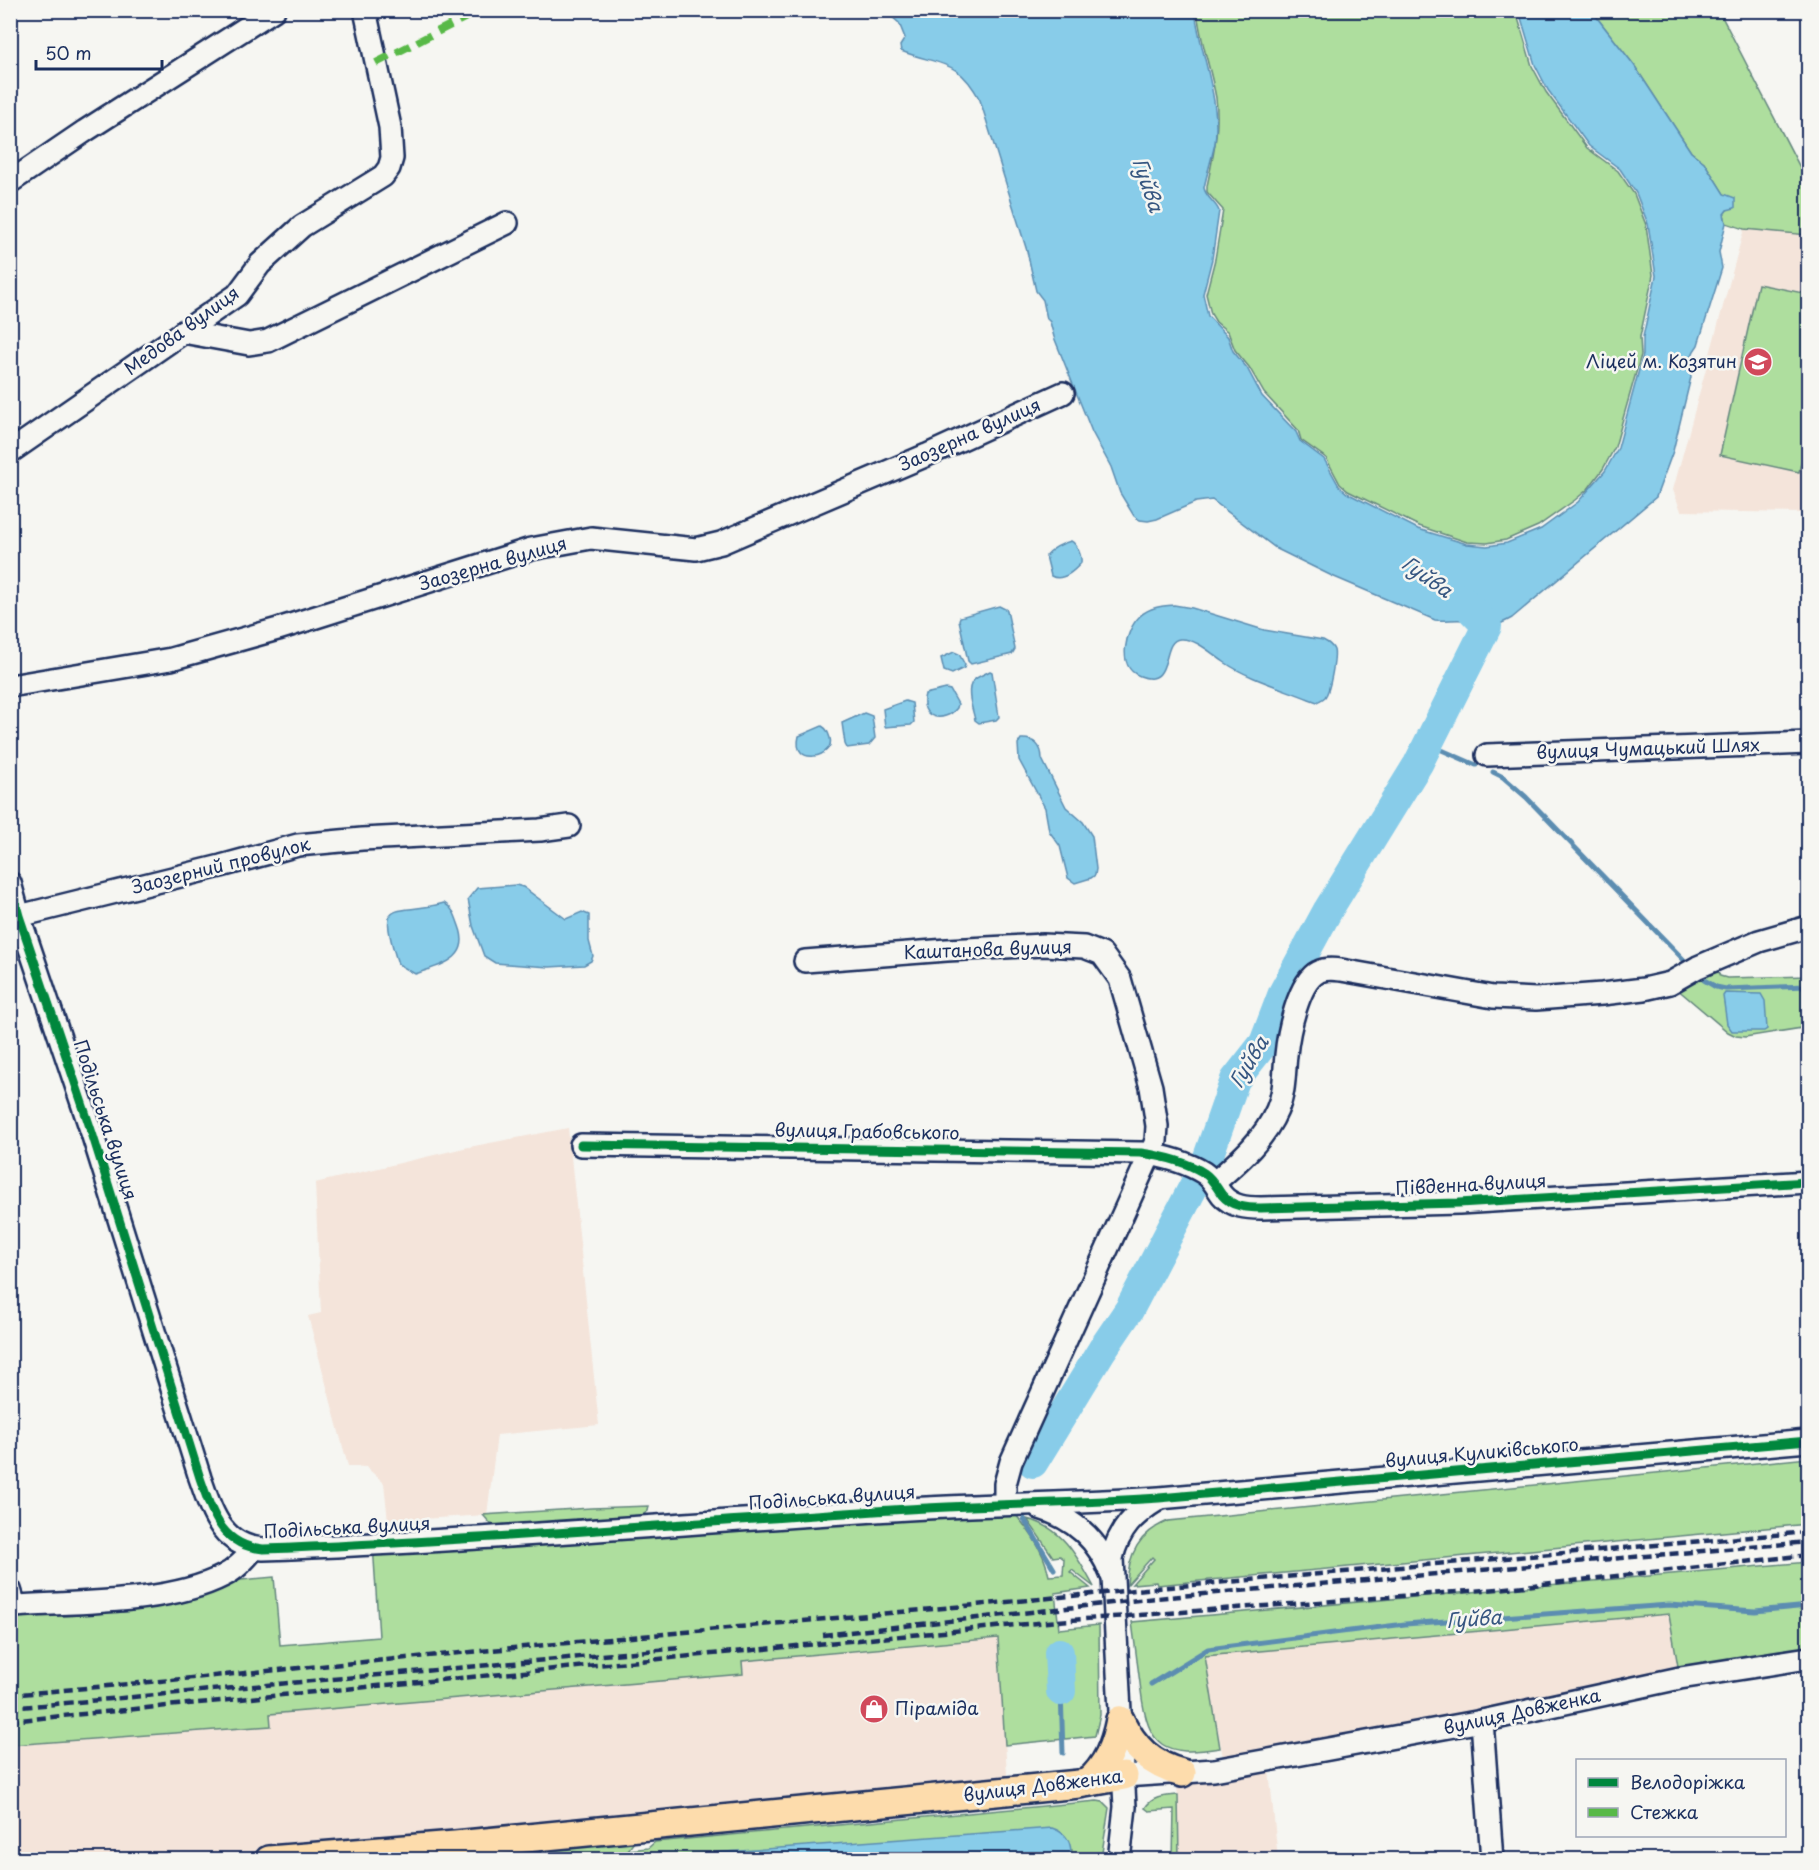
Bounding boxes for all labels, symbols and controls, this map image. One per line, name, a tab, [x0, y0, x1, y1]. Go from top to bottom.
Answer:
scale bar	[36, 33, 162, 71]
text: 50 m	[45, 39, 92, 66]
water label: Гуйва	[1126, 154, 1172, 216]
street label: Медова вулиця	[118, 279, 244, 381]
school or university icon: Ліцей м. Козятин	[1742, 346, 1774, 378]
place label: Ліцей м. Козятин	[1586, 347, 1737, 374]
street label: Заозерна вулиця	[894, 390, 1045, 477]
street label: Заозерна вулиця	[415, 529, 570, 597]
water label: Гуйва	[1396, 548, 1459, 605]
street label: вулиця Чумацький Шлях	[1536, 730, 1760, 765]
street label: Заозерний провулок	[129, 829, 313, 900]
street label: Каштанова вулиця	[903, 932, 1073, 965]
water label: Гуйва	[1221, 1030, 1276, 1093]
street label: Подільська вулиця	[68, 1036, 145, 1203]
street label: вулиця Грабовського	[774, 1115, 960, 1146]
street label: Південна вулиця	[1395, 1166, 1547, 1201]
street label: вулиця Куликівського	[1384, 1430, 1580, 1473]
street label: Подільська вулиця	[748, 1477, 916, 1516]
street label: Подільська вулиця	[263, 1509, 431, 1544]
water label: Гуйва	[1445, 1601, 1503, 1635]
street label: вулиця Довженка	[1441, 1681, 1604, 1740]
shop icon: Піраміда	[858, 1693, 890, 1725]
place label: Піраміда	[895, 1694, 979, 1721]
legend	[1576, 1759, 1786, 1837]
street label: вулиця Довженка	[962, 1761, 1125, 1808]
text: Велодоріжка	[1630, 1768, 1746, 1795]
text: Стежка	[1630, 1798, 1699, 1825]

